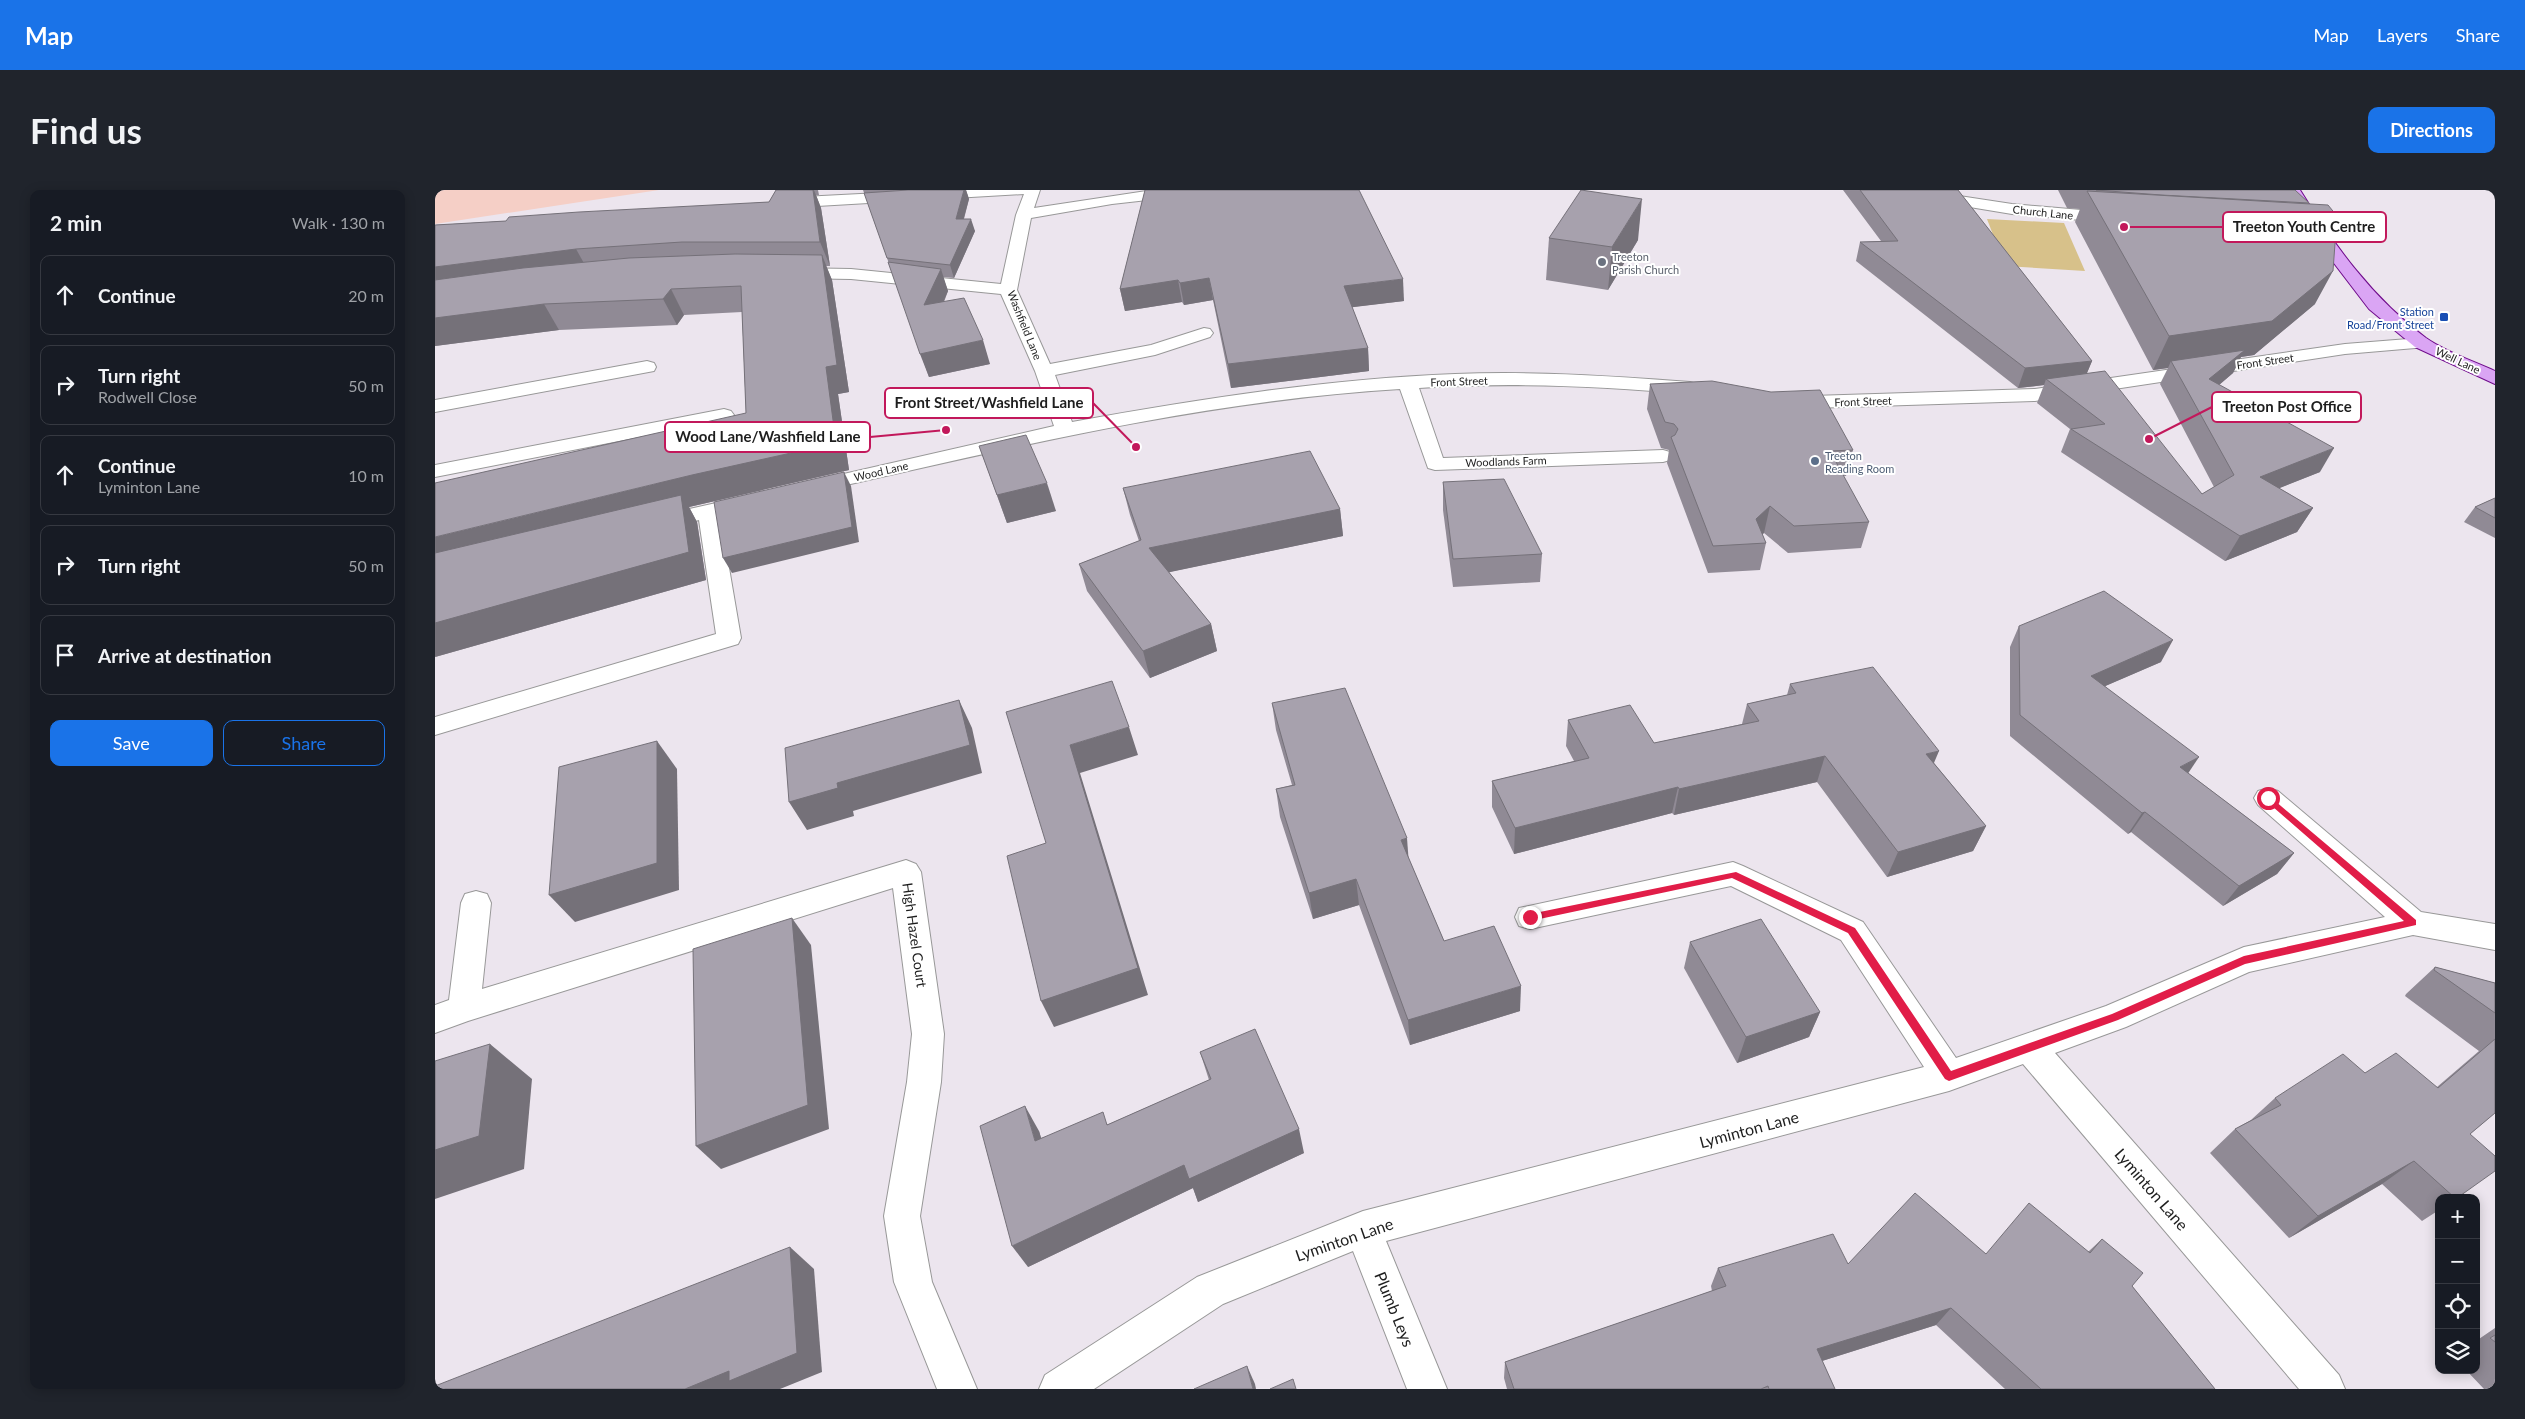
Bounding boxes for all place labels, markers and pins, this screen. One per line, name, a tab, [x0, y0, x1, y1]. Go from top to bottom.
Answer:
callout: Treeton Youth Centre	[2223, 212, 2386, 242]
place label: Treeton Parish Church	[1612, 250, 1679, 276]
marker: Treeton Parish Church	[1596, 256, 1608, 268]
place label: Station Road/Front Street	[2347, 305, 2434, 331]
marker: Station Road/Front Street	[2438, 311, 2450, 323]
callout: Front Street/Washfield Lane	[885, 388, 1093, 418]
callout: Treeton Post Office	[2212, 392, 2361, 422]
callout: Wood Lane/Washfield Lane	[665, 422, 870, 452]
place label: Treeton Reading Room	[1825, 449, 1894, 475]
marker: Treeton Reading Room	[1809, 455, 1821, 467]

